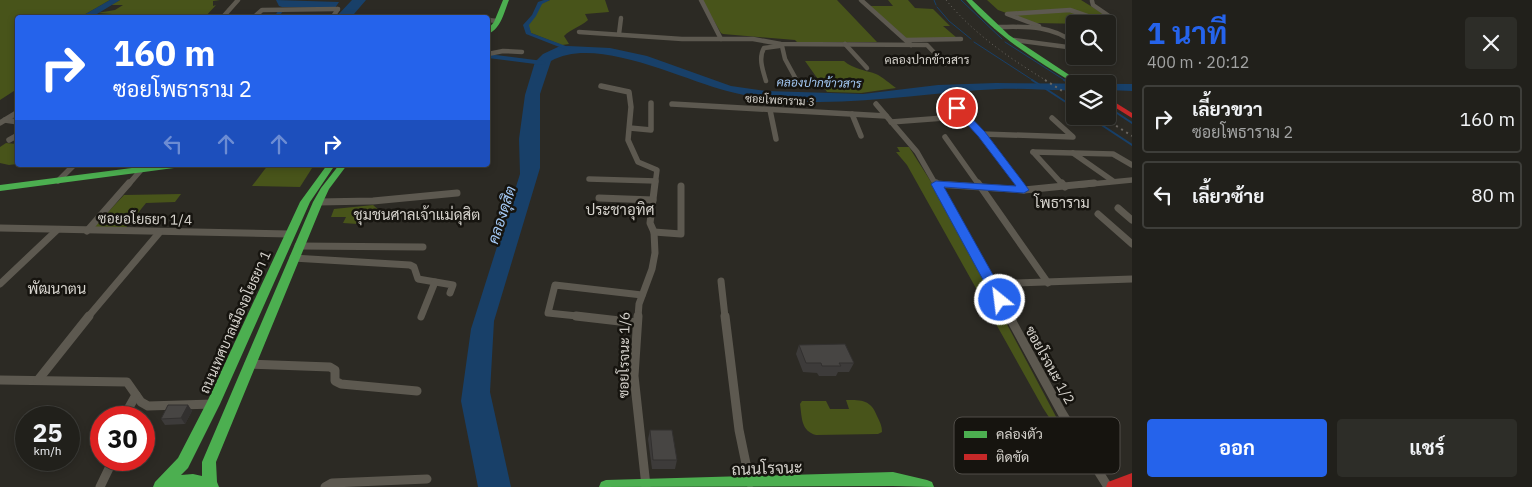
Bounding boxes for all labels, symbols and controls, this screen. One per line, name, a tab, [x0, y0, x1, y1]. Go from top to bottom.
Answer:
text: 1 นาที	[1147, 13, 1227, 52]
map controls	[1066, 15, 1116, 125]
button: search	[1066, 15, 1116, 65]
button: close	[1465, 17, 1517, 69]
text: 160 m	[113, 30, 216, 76]
icon: right	[30, 35, 95, 100]
district label: คลองปากข้าวสาร	[885, 52, 970, 67]
text: 400 m · 20:12	[1147, 52, 1249, 72]
text: ซอยโพธาราม 2	[113, 74, 252, 103]
water label: คลองปากข้าวสาร	[776, 74, 863, 91]
button: layers	[1066, 75, 1116, 125]
pin	[936, 87, 978, 129]
street label: ซอยโพธาราม 3	[745, 90, 815, 109]
icon: arrive	[943, 94, 971, 122]
text: เลี้ยวขวา	[1192, 97, 1263, 121]
icon: right	[1149, 105, 1177, 133]
text: 160 m	[1460, 107, 1515, 131]
text: ซอยโพธาราม 2	[1192, 122, 1293, 142]
icon: left	[159, 130, 187, 158]
icon: ahead	[212, 130, 240, 158]
icon: ahead	[265, 130, 293, 158]
icon: right	[318, 130, 346, 158]
icon: left	[1149, 181, 1177, 209]
water label: คลองดุสิต	[483, 183, 522, 247]
text: 80 m	[1471, 183, 1515, 207]
text: เลี้ยวซ้าย	[1192, 184, 1264, 208]
district label: โพธาราม	[1033, 193, 1090, 212]
district label: ประชาอุทิศ	[585, 200, 655, 221]
district label: ชุมชนศาลเจ้าแม่ดุสิต	[354, 205, 480, 226]
street label: ซอยอโยธยา 1/4	[98, 209, 192, 229]
street label: ถนนเทศบาลเมืองอโยธยา 1	[195, 248, 275, 396]
position arrow	[973, 273, 1025, 325]
district label: พัฒนาตน	[28, 279, 86, 298]
street label: ซอยโรจนะ 1/6	[614, 312, 634, 398]
street label: ซอยโรจนะ 1/2	[1021, 323, 1079, 407]
speed limit sign: 30	[90, 406, 155, 471]
text: 25	[32, 416, 63, 449]
legend	[954, 417, 1120, 474]
button: ออก	[1147, 419, 1327, 477]
button: แชร์	[1337, 419, 1517, 477]
text: คล่องตัว	[996, 425, 1043, 443]
text: km/h	[33, 443, 62, 458]
text: ติดขัด	[996, 448, 1029, 466]
street label: ถนนโรจนะ	[731, 456, 803, 479]

